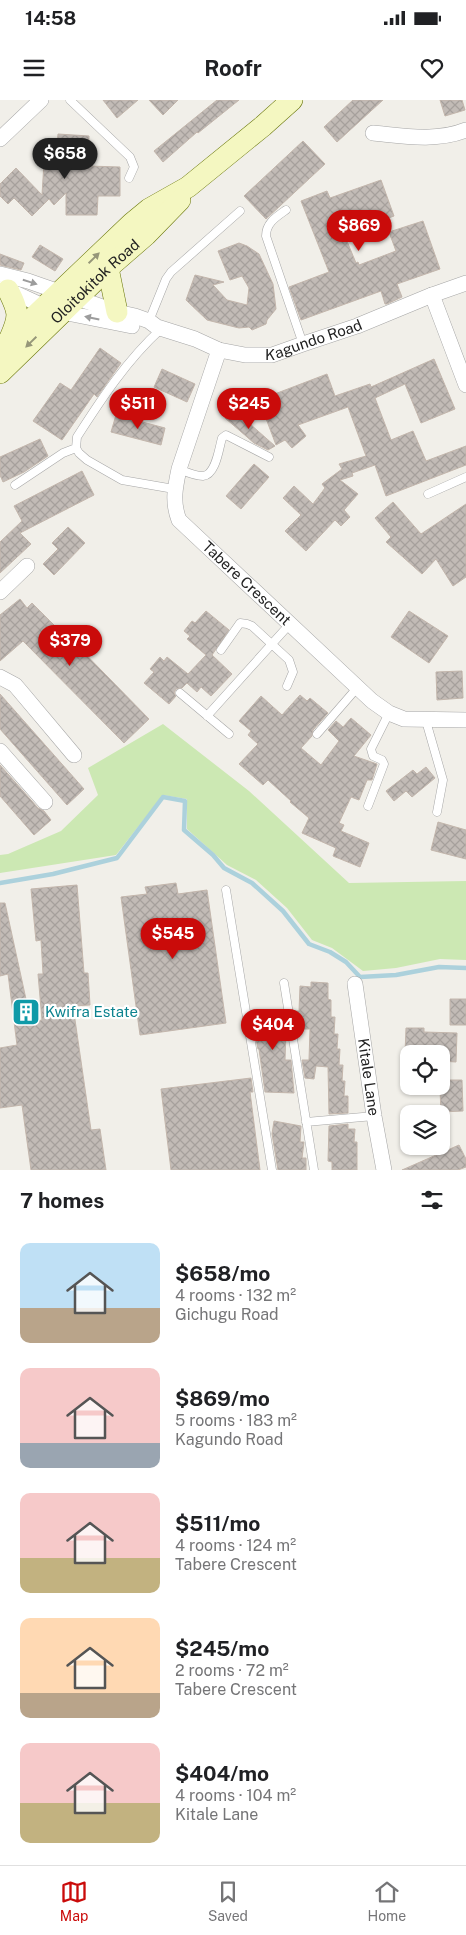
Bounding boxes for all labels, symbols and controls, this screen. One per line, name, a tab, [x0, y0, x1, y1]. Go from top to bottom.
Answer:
text: 14:58	[25, 7, 76, 29]
icon: menu	[20, 54, 48, 82]
icon: heart	[418, 54, 446, 82]
text: Roofr	[204, 55, 262, 81]
pin: $658	[35, 138, 95, 180]
text: $658	[44, 144, 87, 163]
pin: $869	[329, 210, 389, 252]
text: $869	[338, 216, 380, 235]
street label: Oloitokitok Road	[47, 236, 143, 327]
one-way arrow	[88, 252, 100, 264]
one-way arrow	[23, 279, 38, 287]
one-way arrow	[85, 314, 100, 322]
street label: Kagundo Road	[265, 316, 365, 363]
one-way arrow	[25, 336, 37, 348]
pin: $511	[108, 388, 168, 430]
pin: $245	[219, 388, 279, 430]
text: $511	[120, 394, 156, 413]
text: $245	[228, 394, 270, 413]
street label: Tabere Crescent	[199, 538, 295, 628]
pin: $379	[40, 624, 100, 667]
text: $379	[49, 631, 91, 650]
pin: $545	[143, 918, 203, 960]
text: $545	[152, 924, 194, 943]
building icon: Kwifra Estate	[11, 997, 41, 1027]
place label: Kwifra Estate	[45, 1003, 138, 1020]
pin: $404	[243, 1008, 303, 1051]
text: $404	[252, 1015, 294, 1034]
street label: Kitale Lane	[355, 1037, 383, 1117]
map controls	[400, 1045, 450, 1155]
button: locate	[400, 1045, 450, 1095]
button: layers	[400, 1105, 450, 1155]
icon: filters	[418, 1186, 446, 1214]
text: 7 homes	[20, 1188, 104, 1213]
text: $658/mo	[175, 1261, 270, 1286]
icon: home	[60, 1263, 120, 1323]
text: 4 rooms · 132 m²	[175, 1286, 296, 1305]
text: Gichugu Road	[175, 1305, 279, 1324]
text: $869/mo	[175, 1386, 270, 1411]
icon: home	[60, 1388, 120, 1448]
text: 5 rooms · 183 m²	[175, 1411, 297, 1430]
text: Kagundo Road	[175, 1430, 283, 1449]
text: $511/mo	[175, 1511, 260, 1536]
icon: home	[60, 1513, 120, 1573]
text: 4 rooms · 124 m²	[175, 1536, 296, 1555]
text: Tabere Crescent	[175, 1555, 297, 1574]
text: $245/mo	[175, 1636, 269, 1661]
icon: home	[60, 1638, 120, 1698]
text: 2 rooms · 72 m²	[175, 1661, 289, 1680]
text: Tabere Crescent	[175, 1680, 297, 1699]
text: $404/mo	[175, 1761, 269, 1786]
icon: home	[60, 1763, 120, 1823]
text: 4 rooms · 104 m²	[175, 1786, 296, 1805]
text: Kitale Lane	[175, 1805, 258, 1824]
tab: Map	[60, 1878, 88, 1924]
tab: Saved	[208, 1878, 248, 1924]
tab: Home	[368, 1878, 406, 1924]

